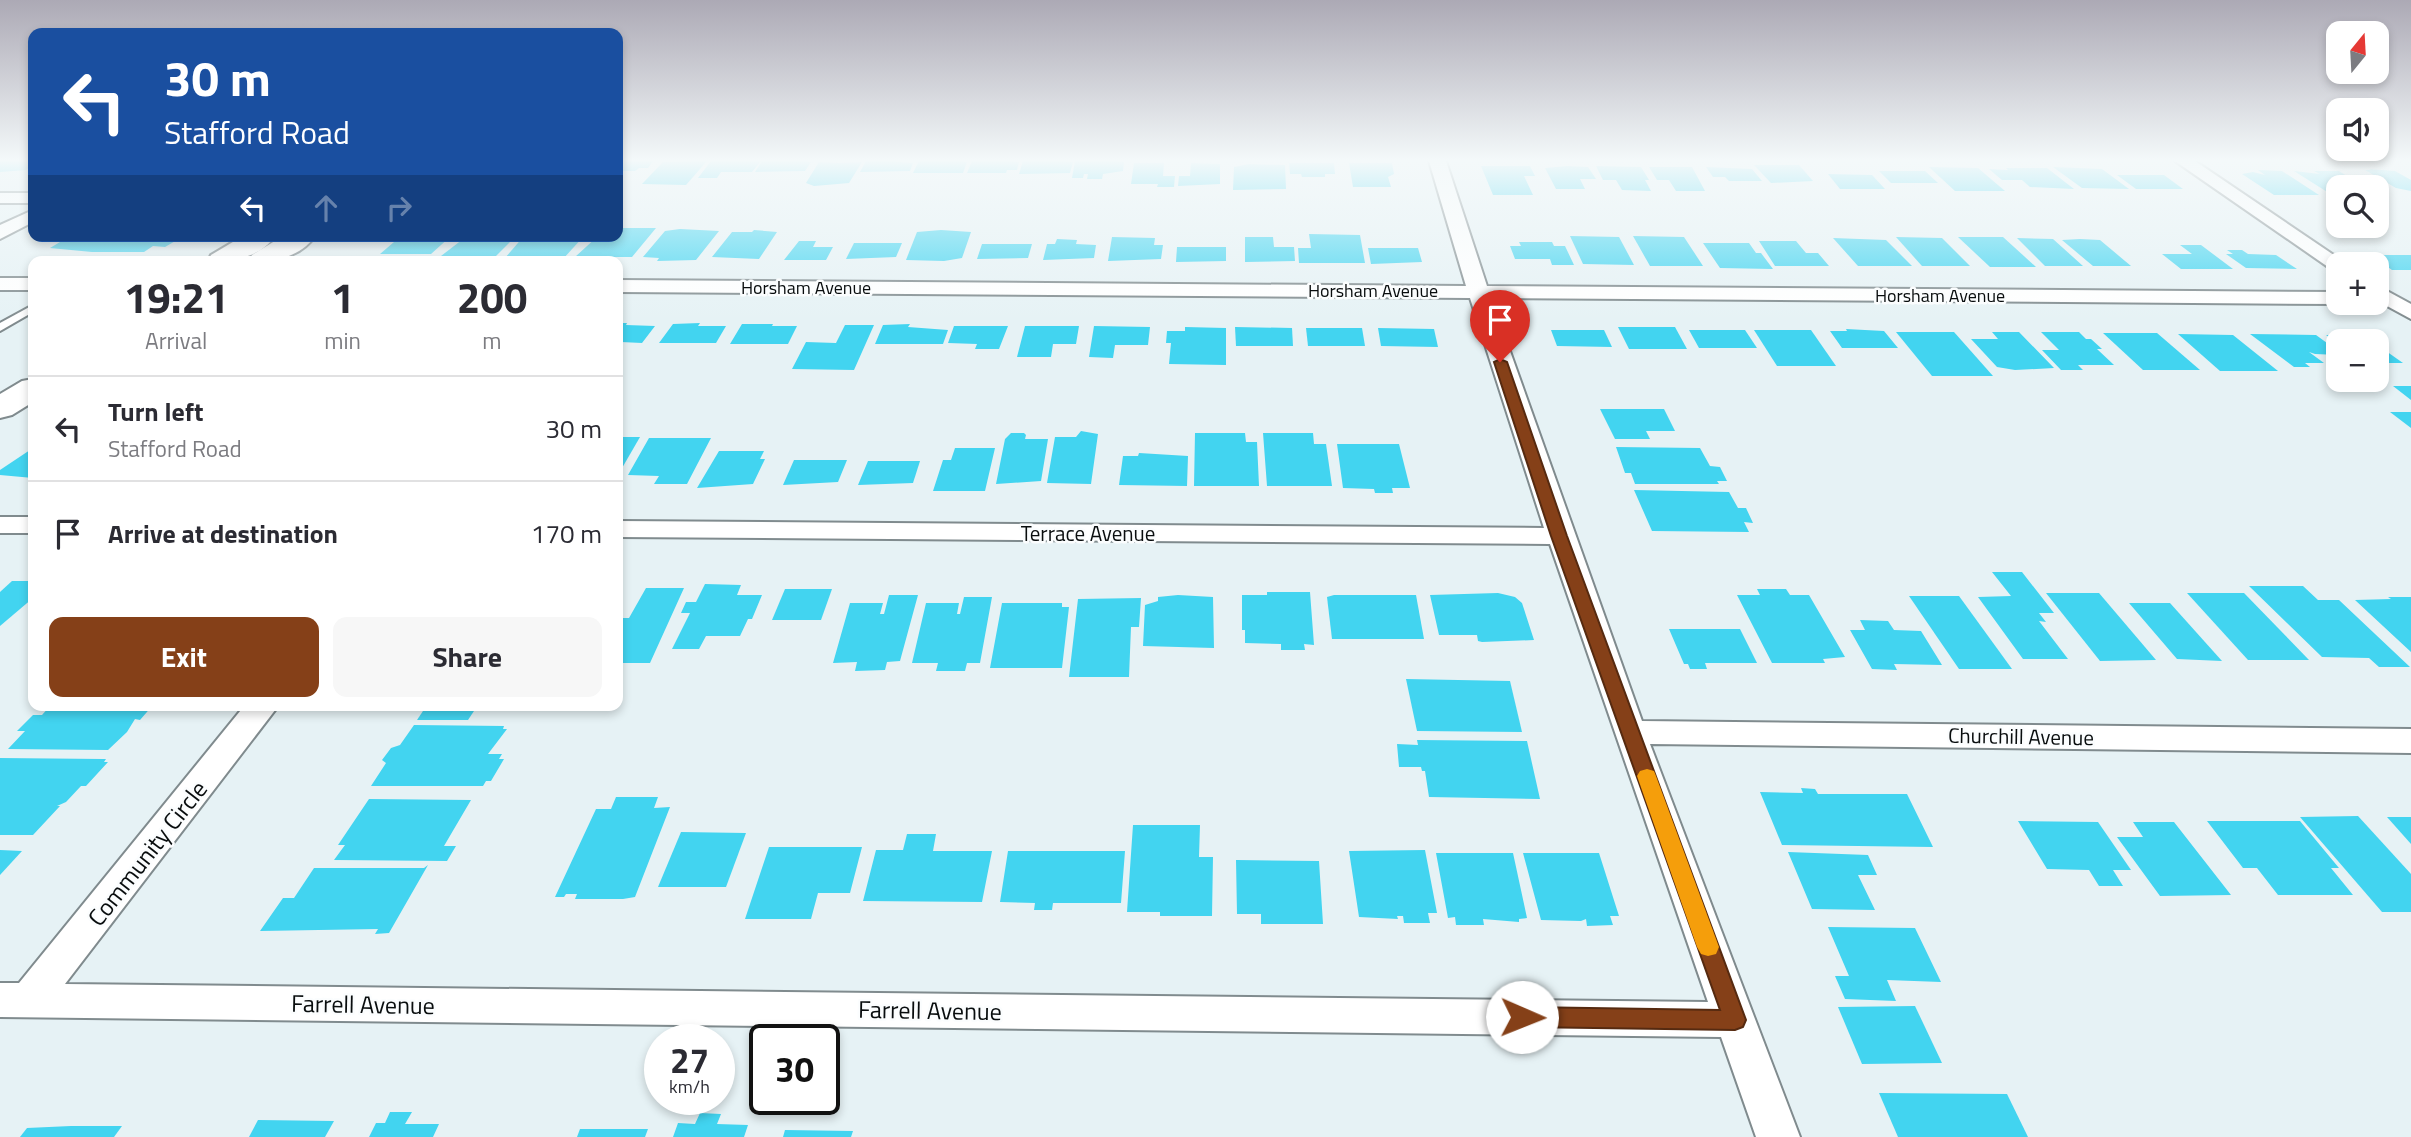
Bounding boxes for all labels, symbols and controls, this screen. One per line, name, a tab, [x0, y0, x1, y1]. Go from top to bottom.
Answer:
north arrow	[2326, 21, 2389, 84]
map controls	[2326, 21, 2389, 392]
text: 30 m	[164, 40, 271, 115]
icon: left	[49, 56, 140, 147]
button: sound	[2326, 98, 2389, 161]
text: Stafford Road	[164, 108, 350, 156]
button: search	[2326, 175, 2389, 238]
icon: left	[234, 189, 272, 227]
icon: ahead	[307, 189, 345, 227]
icon: right	[380, 189, 418, 227]
button: +	[2326, 252, 2389, 315]
text: 19:21	[124, 265, 229, 329]
text: 1	[331, 265, 354, 329]
text: 200	[457, 265, 527, 329]
street label: Horsham Avenue	[741, 274, 871, 301]
street label: Horsham Avenue	[1308, 277, 1438, 304]
street label: Horsham Avenue	[1875, 282, 2005, 309]
pin	[1470, 290, 1530, 362]
icon: arrive	[1481, 301, 1519, 339]
text: Arrival	[145, 323, 207, 358]
text: min	[324, 323, 361, 358]
text: m	[482, 323, 502, 358]
button: −	[2326, 329, 2389, 392]
text: Turn left	[108, 392, 203, 431]
text: 30 m	[545, 409, 602, 448]
icon: left	[49, 410, 87, 448]
text: Stafford Road	[108, 431, 242, 466]
text: Arrive at destination	[108, 514, 338, 553]
text: 170 m	[531, 514, 602, 553]
icon: arrive	[49, 515, 87, 553]
street label: Terrace Avenue	[1021, 517, 1155, 549]
button: Exit	[49, 617, 319, 697]
button: Share	[333, 617, 602, 697]
street label: Churchill Avenue	[1948, 719, 2094, 753]
street label: Community Circle	[79, 772, 215, 934]
position arrow	[1485, 980, 1559, 1054]
street label: Farrell Avenue	[291, 985, 435, 1023]
street label: Farrell Avenue	[858, 991, 1002, 1029]
speed limit sign: 30	[749, 1024, 840, 1115]
text: 27	[670, 1033, 709, 1087]
text: km/h	[669, 1073, 710, 1100]

